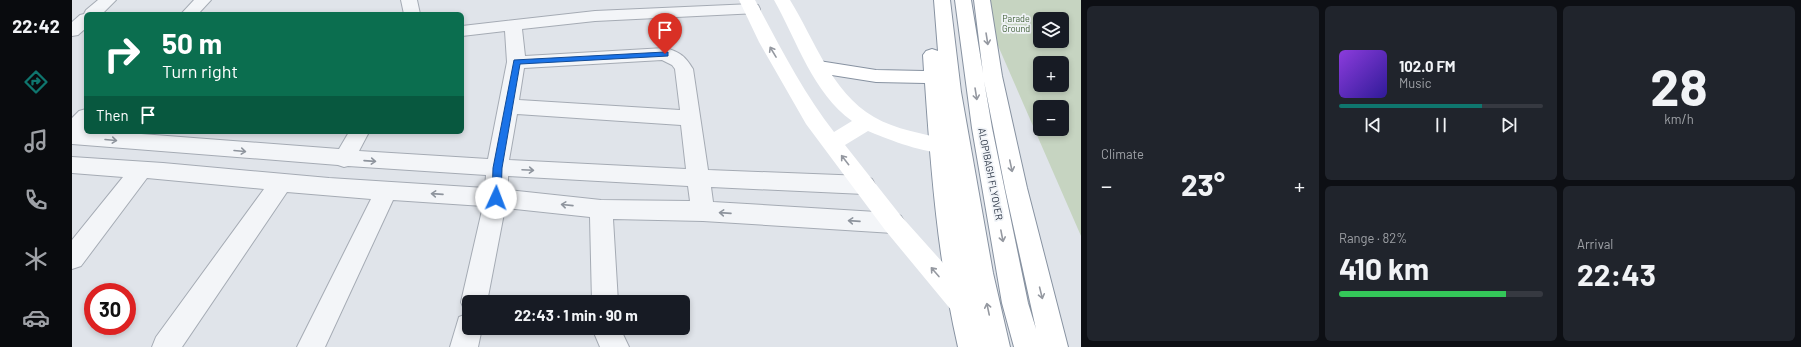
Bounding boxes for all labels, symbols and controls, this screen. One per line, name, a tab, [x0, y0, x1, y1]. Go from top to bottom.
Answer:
map controls	[1033, 12, 1069, 136]
button: layers	[1033, 12, 1069, 48]
pin	[648, 13, 682, 54]
park label: Parade Ground	[1002, 13, 1030, 34]
text: 22:42	[12, 15, 60, 37]
icon: arrive	[654, 19, 676, 41]
text: 50 m	[162, 26, 222, 60]
icon: right	[96, 28, 148, 80]
one-way arrow	[983, 32, 991, 45]
one-way arrow	[769, 46, 777, 58]
text: 28	[1650, 54, 1708, 116]
button: +	[1033, 56, 1069, 92]
text: 102.0 FM	[1399, 57, 1456, 75]
text: Turn right	[162, 60, 238, 82]
icon: directions	[22, 68, 50, 96]
text: Music	[1399, 75, 1432, 91]
one-way arrow	[972, 87, 980, 100]
button: −	[1033, 100, 1069, 136]
icon: arrive	[137, 104, 159, 126]
text: Then	[96, 106, 129, 124]
text: km/h	[1664, 111, 1694, 127]
icon: previous	[1362, 114, 1384, 136]
icon: pause	[1430, 114, 1452, 136]
icon: next	[1498, 114, 1520, 136]
icon: music	[22, 127, 50, 155]
street label: ALOPIBAGH FLYOVER	[976, 127, 1006, 221]
one-way arrow	[104, 136, 117, 143]
text: Climate	[1101, 146, 1144, 162]
one-way arrow	[233, 147, 246, 154]
one-way arrow	[841, 155, 849, 166]
one-way arrow	[363, 157, 376, 164]
one-way arrow	[1008, 159, 1016, 172]
one-way arrow	[521, 166, 534, 174]
text: 23°	[1181, 166, 1225, 202]
text: −	[1101, 172, 1112, 198]
text: +	[1294, 172, 1305, 198]
position arrow	[475, 177, 517, 219]
icon: phone	[22, 186, 50, 214]
one-way arrow	[431, 190, 444, 198]
one-way arrow	[561, 202, 574, 209]
one-way arrow	[719, 209, 732, 216]
one-way arrow	[848, 217, 861, 225]
one-way arrow	[999, 229, 1007, 242]
text: Range · 82%	[1339, 230, 1407, 246]
text: Arrival	[1577, 236, 1613, 252]
icon: climate	[22, 245, 50, 273]
text: 410 km	[1339, 250, 1429, 286]
text: 22:43	[1577, 256, 1656, 292]
one-way arrow	[931, 267, 940, 278]
speed limit sign: 30	[84, 283, 136, 335]
one-way arrow	[1038, 286, 1045, 299]
one-way arrow	[983, 303, 991, 316]
icon: car	[22, 304, 50, 332]
text: 22:43 · 1 min · 90 m	[514, 306, 638, 324]

